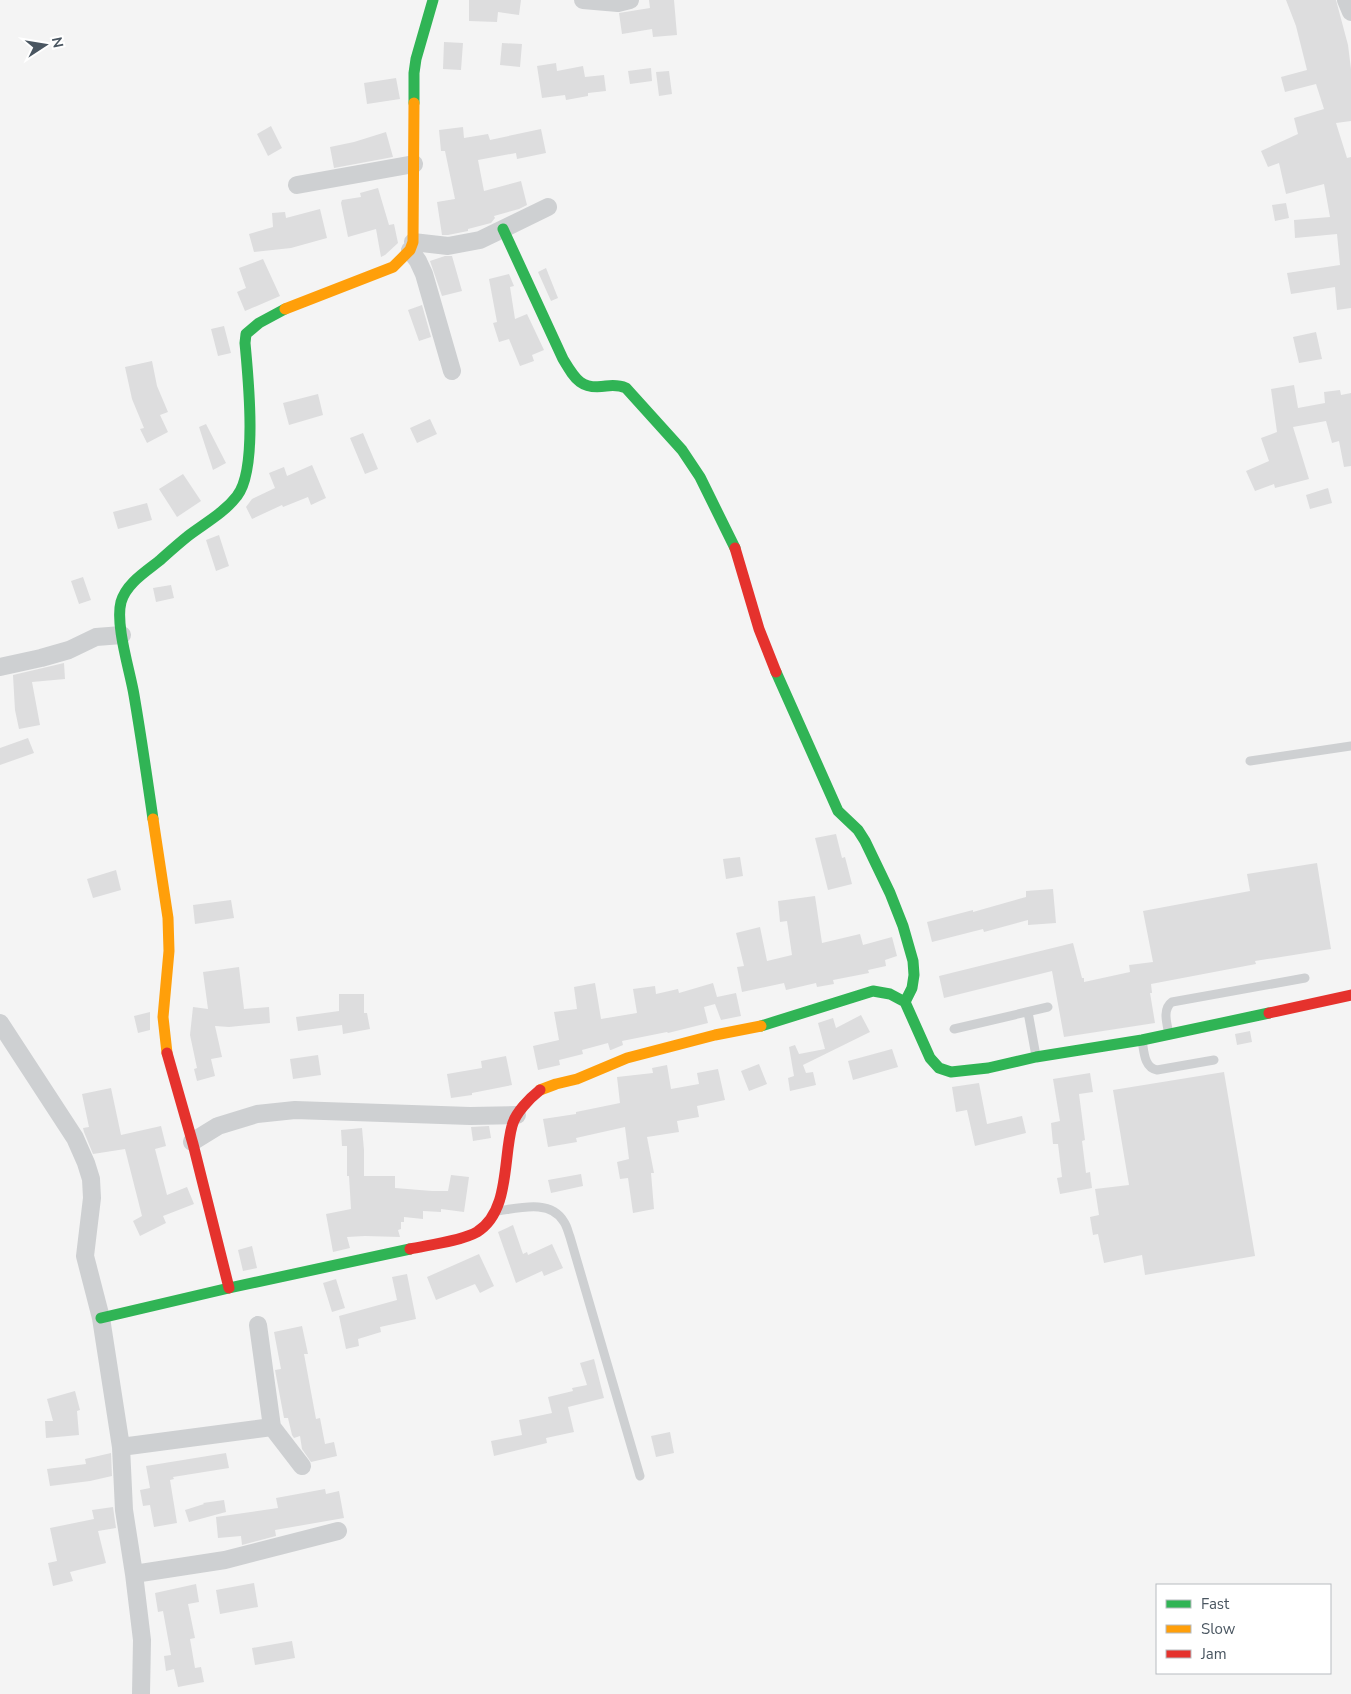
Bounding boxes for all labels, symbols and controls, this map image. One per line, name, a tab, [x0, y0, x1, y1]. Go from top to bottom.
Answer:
north arrow	[20, 20, 70, 70]
text: N	[47, 35, 68, 50]
legend	[1156, 1584, 1331, 1674]
text: Fast	[1201, 1594, 1230, 1614]
text: Slow	[1201, 1619, 1236, 1639]
text: Jam	[1200, 1644, 1227, 1664]

